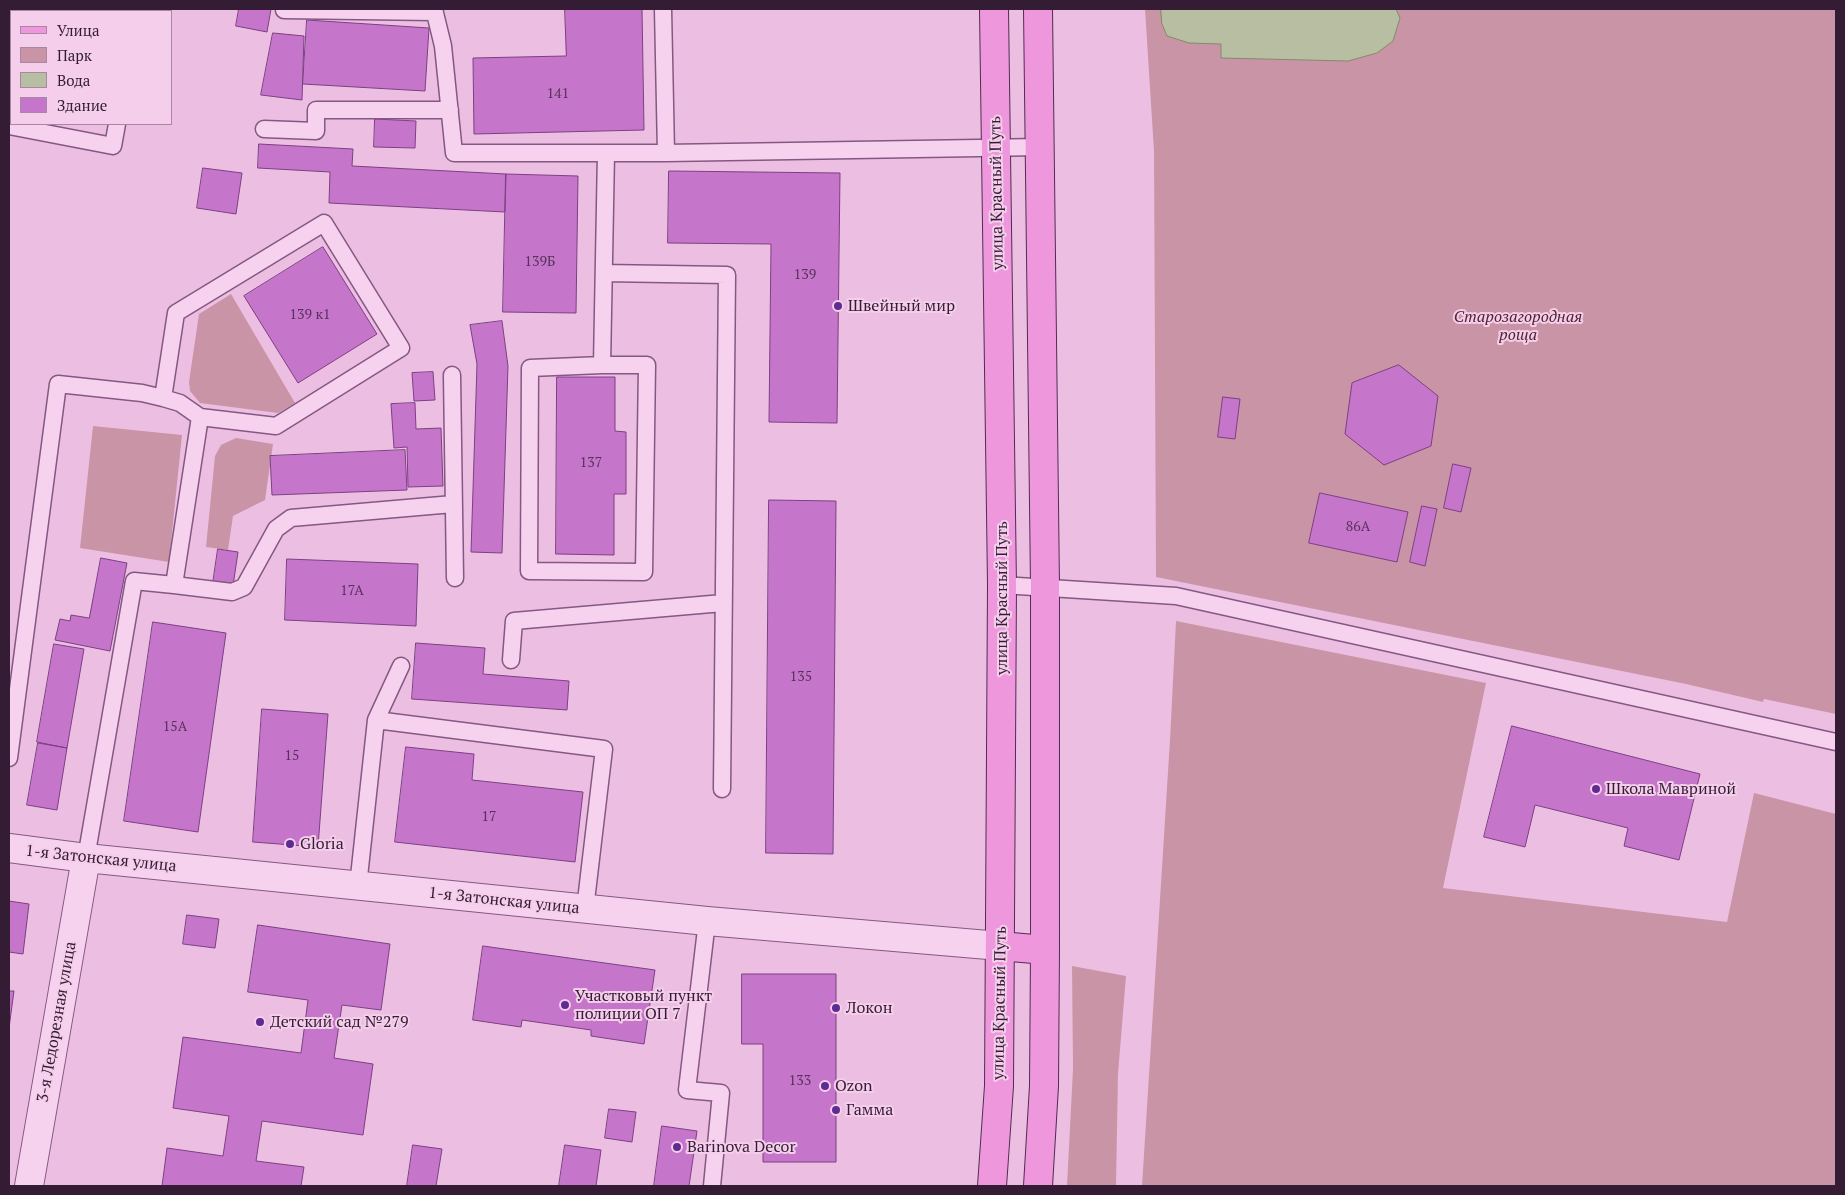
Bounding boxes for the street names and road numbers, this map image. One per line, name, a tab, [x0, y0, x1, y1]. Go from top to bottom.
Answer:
street label: улица Красный Путь	[986, 116, 1008, 270]
street label: улица Красный Путь	[992, 521, 1012, 675]
street label: 1-я Затонская улица	[24, 842, 178, 876]
street label: 1-я Затонская улица	[427, 884, 581, 918]
street label: улица Красный Путь	[989, 926, 1011, 1080]
street label: 3-я Ледорезная улица	[33, 940, 81, 1104]

